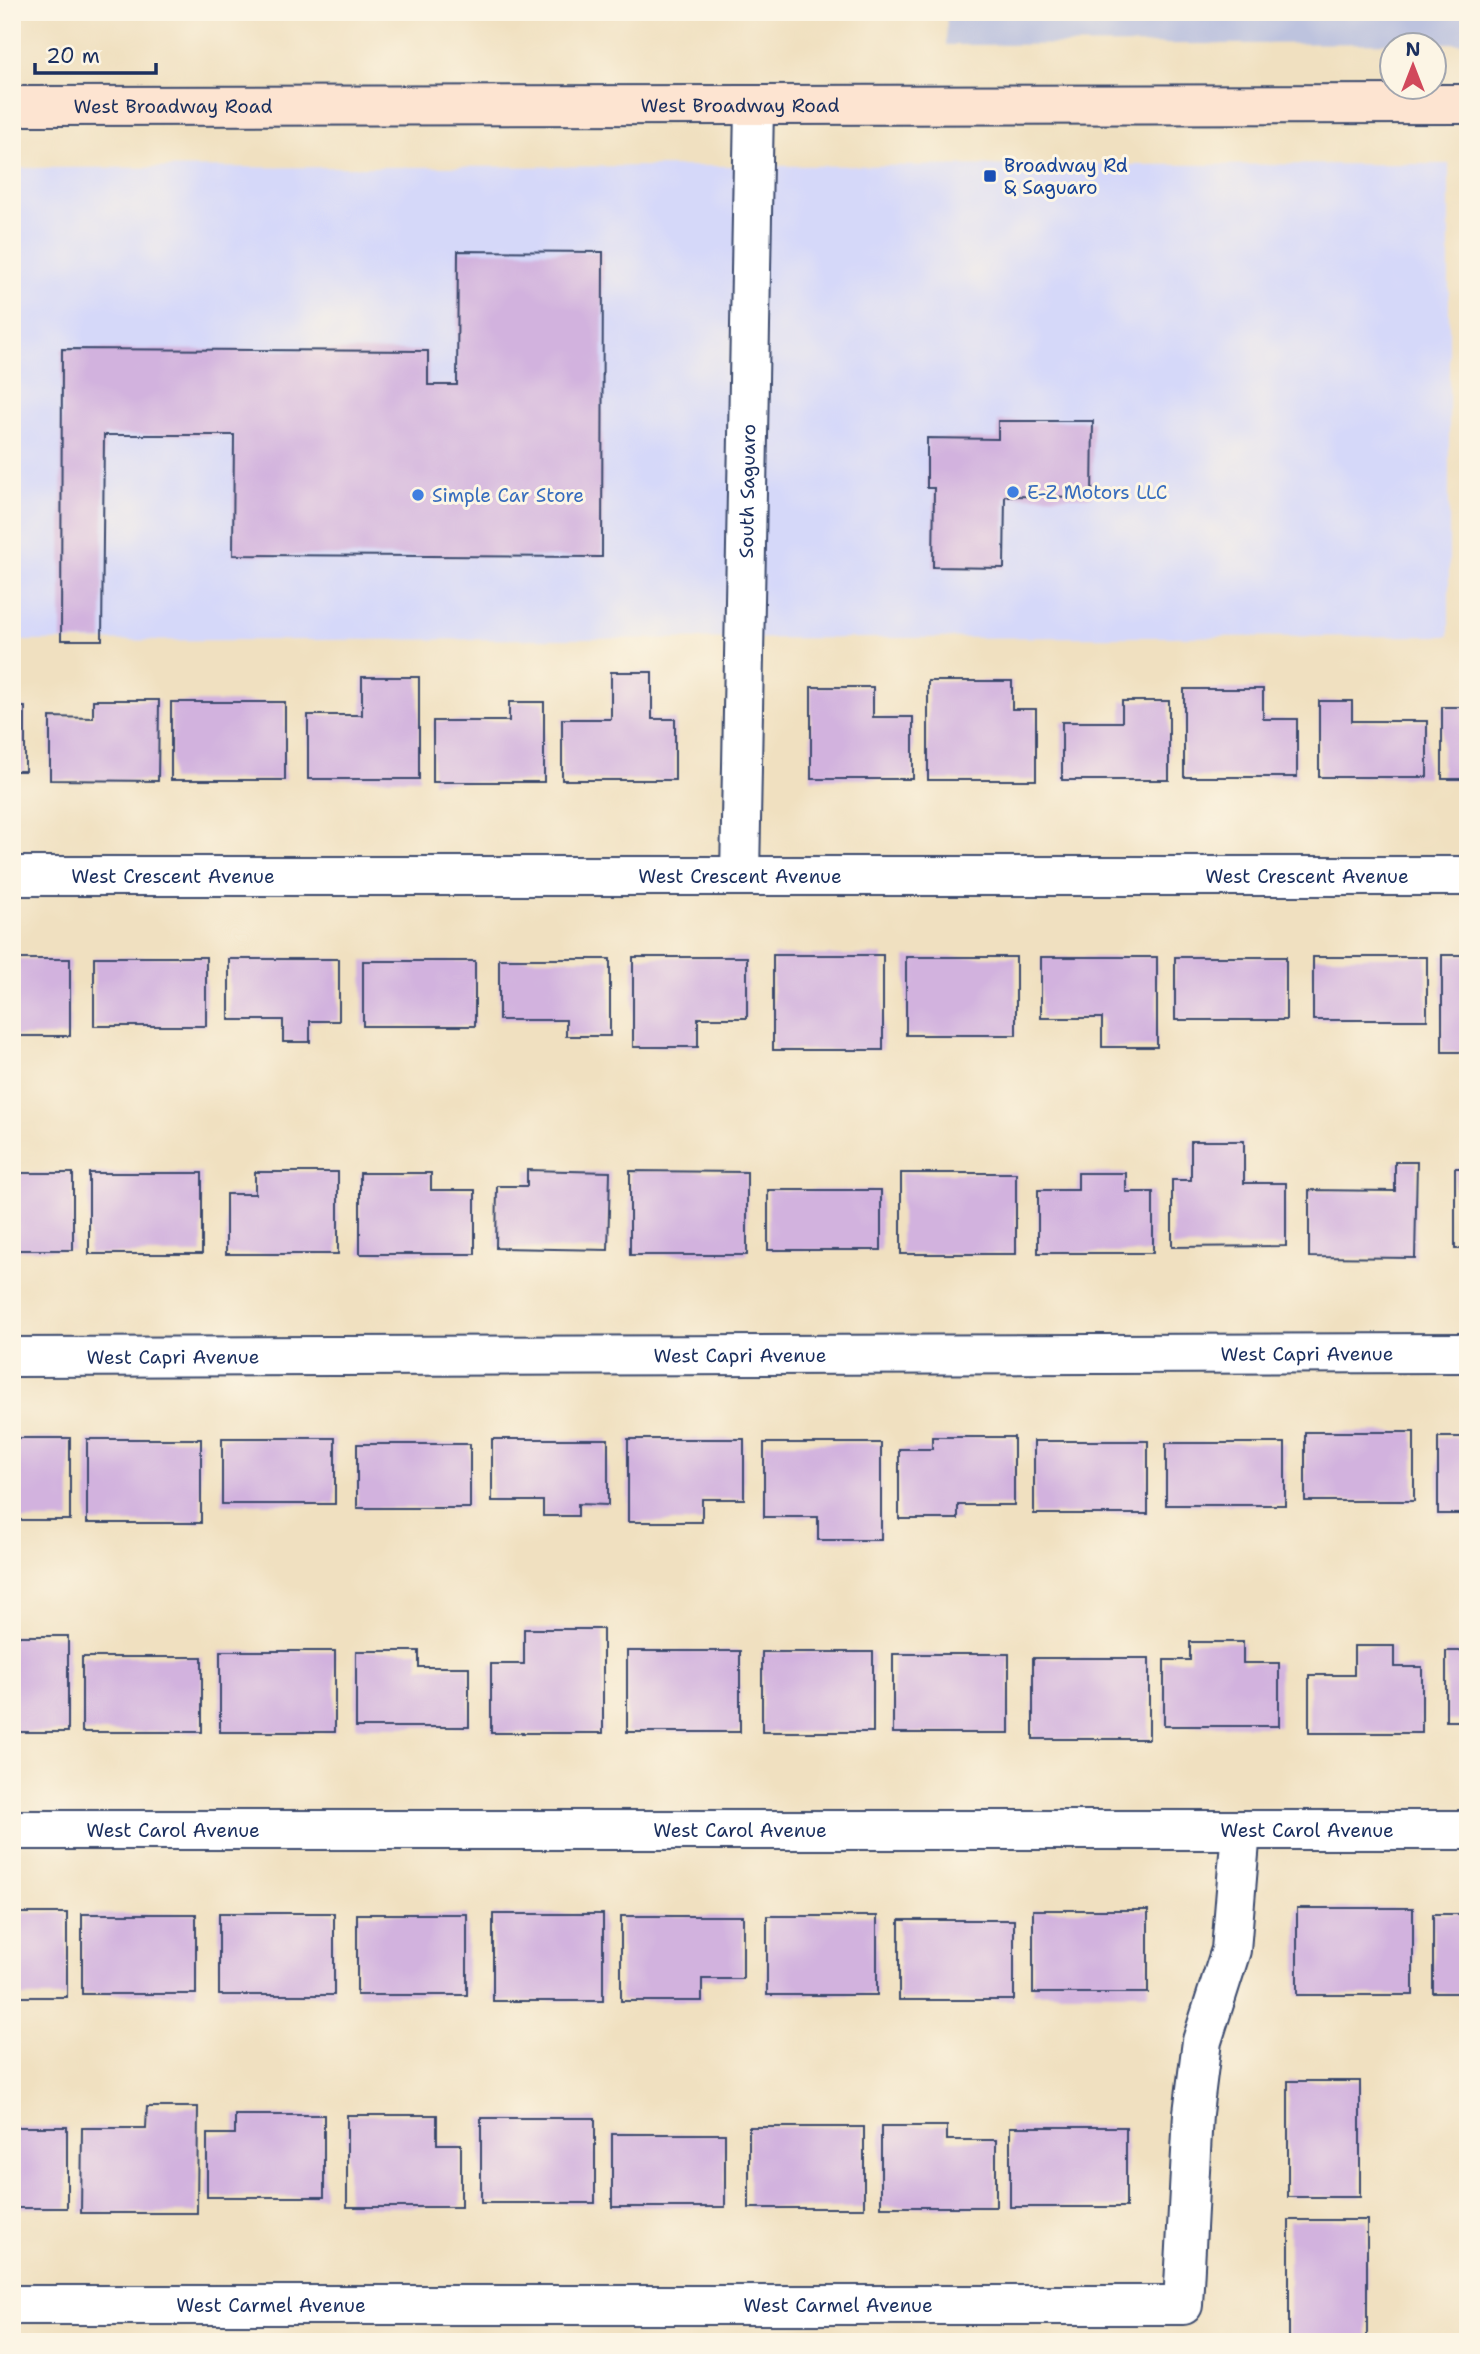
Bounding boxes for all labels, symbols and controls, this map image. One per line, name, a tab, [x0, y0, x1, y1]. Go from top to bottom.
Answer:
scale bar	[35, 32, 156, 76]
north arrow	[1378, 32, 1448, 102]
text: N	[1405, 37, 1421, 62]
text: 20 m	[46, 42, 100, 70]
street label: West Broadway Road	[641, 92, 839, 118]
street label: West Broadway Road	[74, 93, 272, 118]
place label: Broadway Rd & Saguaro	[1004, 153, 1128, 200]
marker: Broadway Rd & Saguaro	[982, 168, 998, 184]
street label: South Saguaro	[733, 424, 761, 558]
place label: E-Z Motors LLC	[1027, 480, 1168, 505]
place label: Simple Car Store	[432, 483, 584, 508]
marker: E-Z Motors LLC	[1005, 484, 1021, 500]
marker: Simple Car Store	[410, 487, 426, 503]
street label: West Crescent Avenue	[71, 864, 275, 889]
street label: West Crescent Avenue	[638, 864, 842, 889]
street label: West Crescent Avenue	[1205, 864, 1409, 889]
street label: West Capri Avenue	[1221, 1341, 1393, 1366]
street label: West Capri Avenue	[654, 1342, 826, 1368]
street label: West Capri Avenue	[87, 1344, 259, 1369]
street label: West Carol Avenue	[86, 1818, 260, 1843]
street label: West Carol Avenue	[653, 1818, 827, 1843]
street label: West Carol Avenue	[1220, 1818, 1394, 1843]
street label: West Carmel Avenue	[176, 2293, 366, 2318]
street label: West Carmel Avenue	[743, 2293, 933, 2318]

